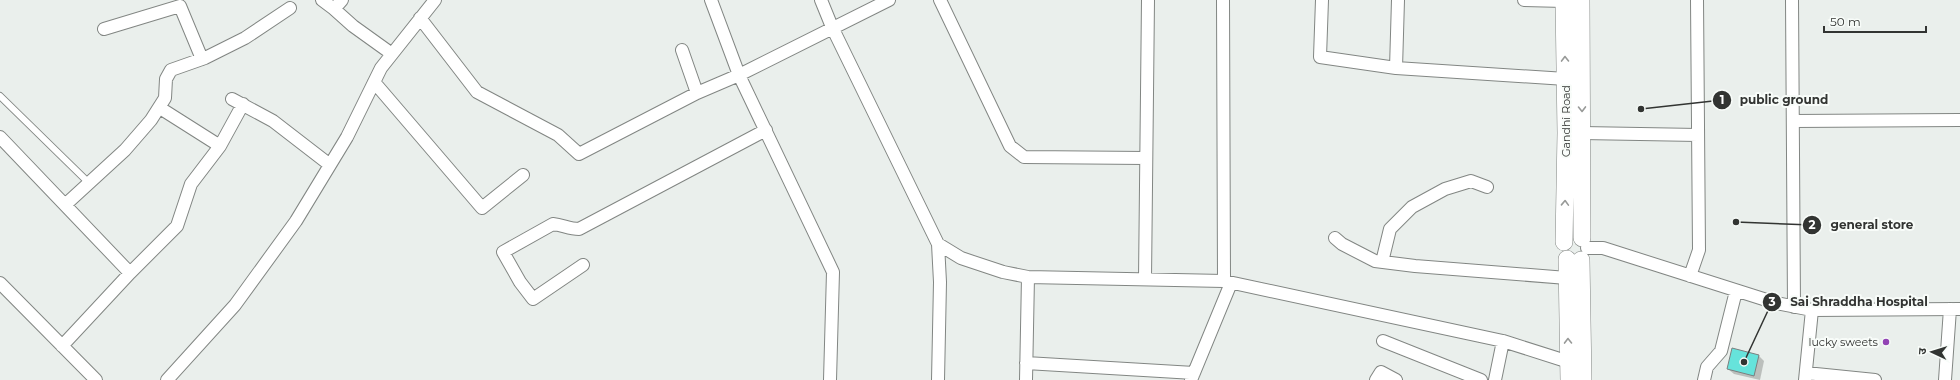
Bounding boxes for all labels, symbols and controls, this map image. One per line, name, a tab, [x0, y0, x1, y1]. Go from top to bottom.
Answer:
scale bar	[1824, 8, 1926, 34]
text: 50 m	[1830, 14, 1861, 29]
one-way arrow	[1561, 56, 1569, 62]
street label: Gandhi Road	[1559, 85, 1573, 157]
callout: public ground	[1712, 88, 1837, 112]
text: 1	[1720, 92, 1724, 107]
text: public ground	[1740, 92, 1828, 107]
one-way arrow	[1578, 106, 1586, 112]
one-way arrow	[1560, 200, 1569, 206]
callout: general store	[1802, 213, 1921, 237]
text: 2	[1808, 217, 1816, 232]
text: general store	[1831, 217, 1914, 232]
callout: Sai Shraddha Hospital	[1762, 290, 1936, 314]
text: 3	[1767, 294, 1776, 309]
text: Sai Shraddha Hospital	[1790, 294, 1928, 309]
north arrow	[1912, 332, 1952, 372]
place label: lucky sweets	[1809, 335, 1879, 349]
marker: lucky sweets	[1881, 337, 1891, 347]
one-way arrow	[1564, 338, 1572, 344]
text: उ	[1915, 347, 1929, 355]

